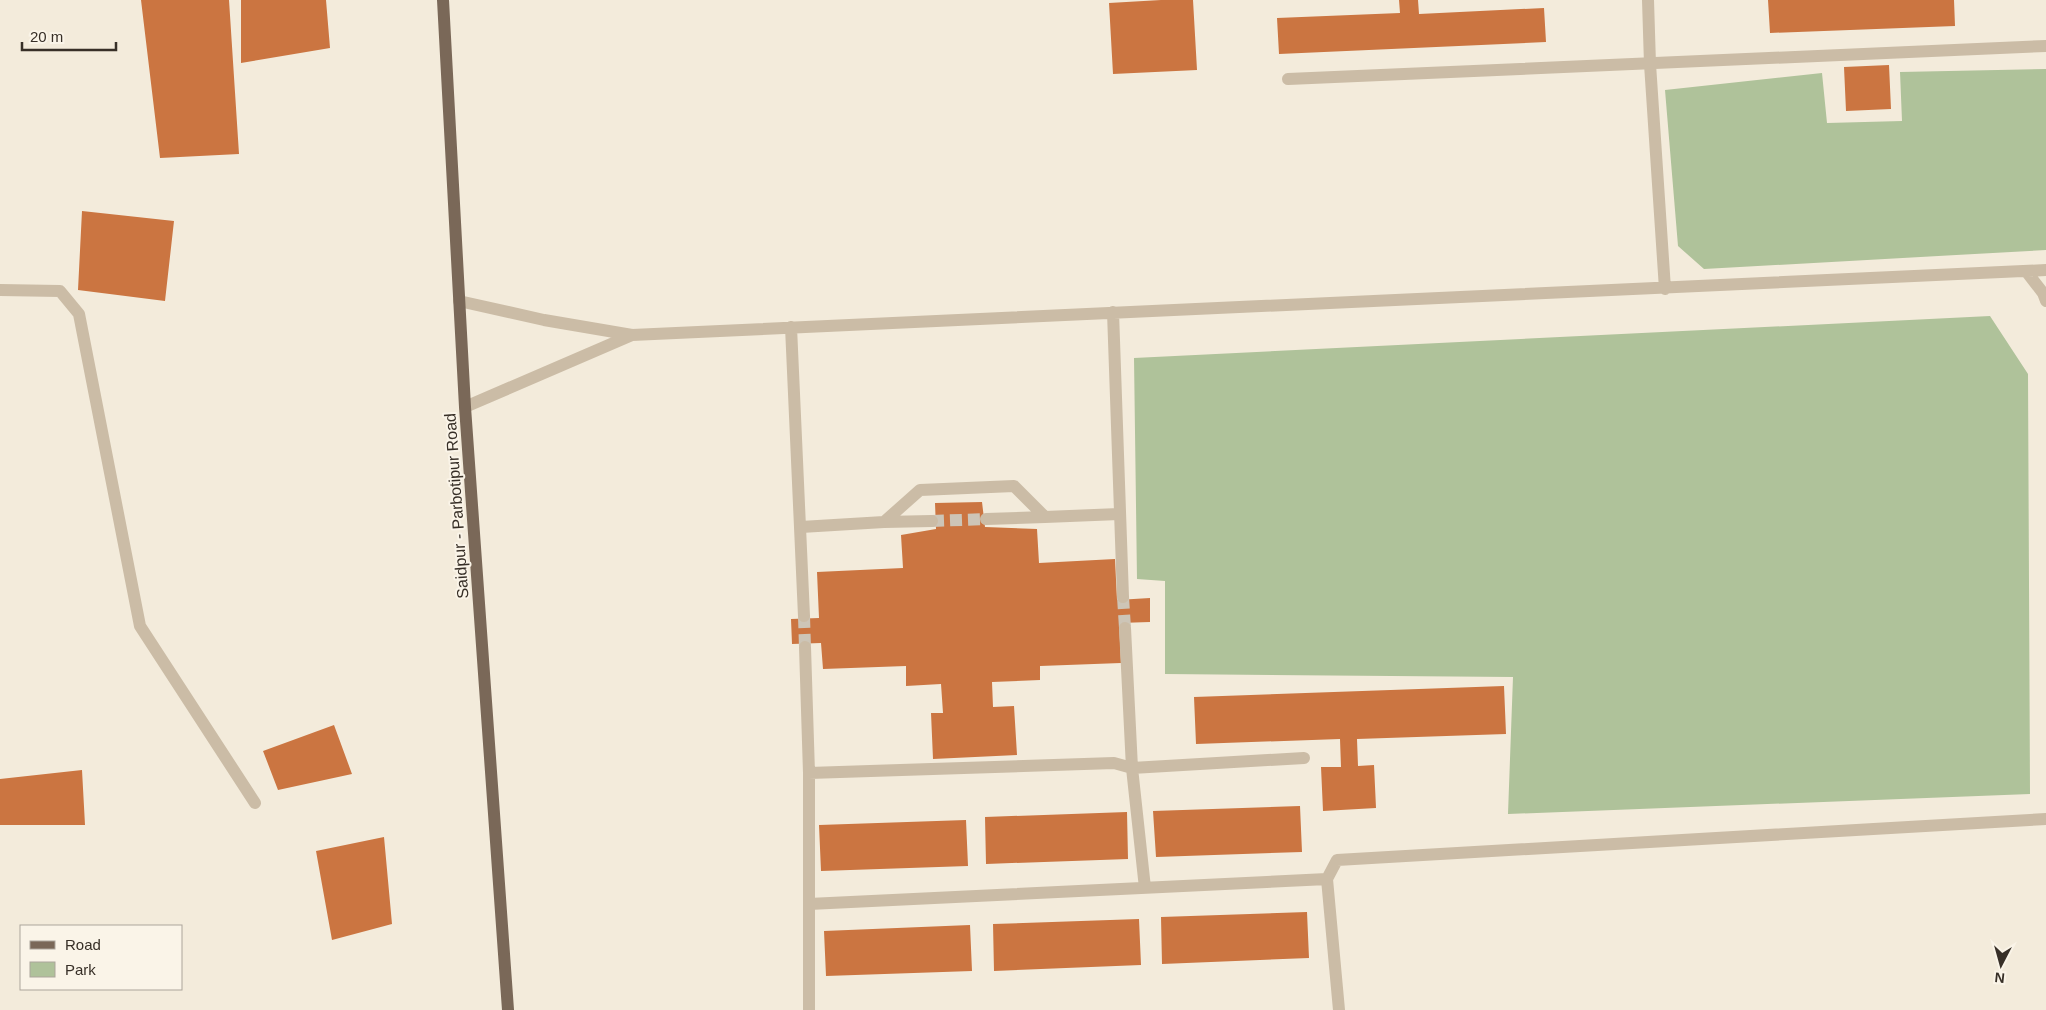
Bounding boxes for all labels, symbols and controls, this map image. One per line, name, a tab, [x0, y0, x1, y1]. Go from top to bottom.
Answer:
scale bar	[22, 20, 116, 52]
text: 20 m	[30, 28, 63, 45]
street label: Saidpur - Parbotipur Road	[442, 413, 471, 599]
legend	[20, 925, 182, 990]
text: Road	[65, 936, 101, 953]
north arrow	[1976, 940, 2026, 990]
text: Park	[65, 961, 96, 978]
text: N	[1994, 969, 2006, 986]

